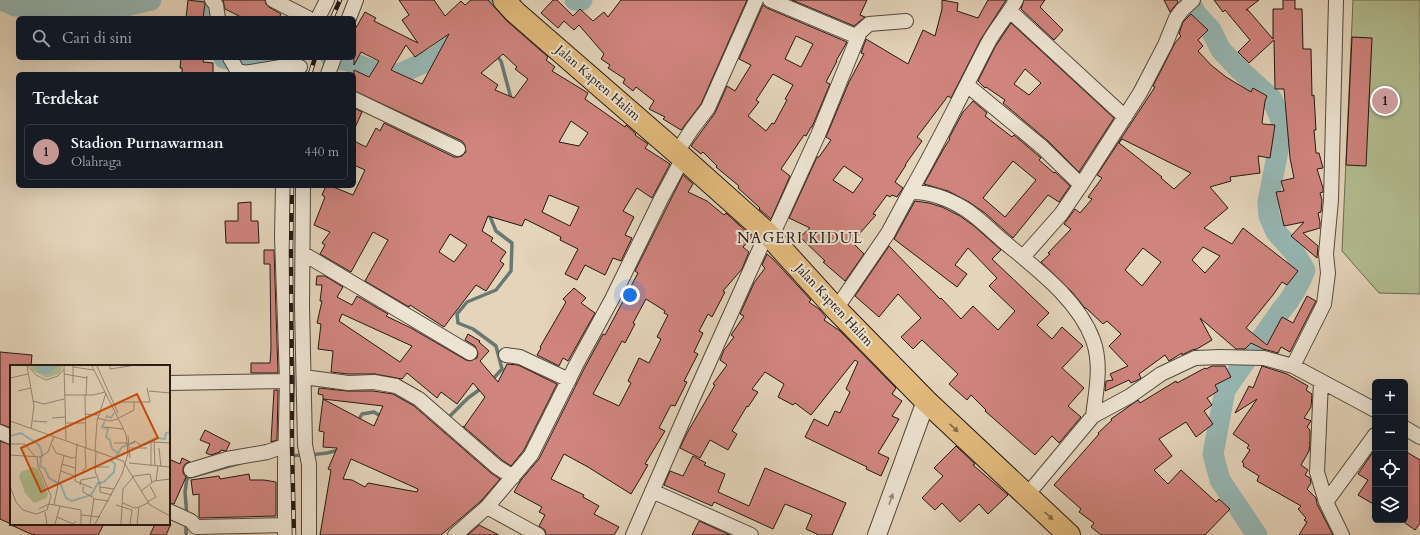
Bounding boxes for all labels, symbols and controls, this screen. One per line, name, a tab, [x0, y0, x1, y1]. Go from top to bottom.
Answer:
search box	[16, 16, 356, 60]
icon: search	[30, 27, 52, 49]
text: Cari di sini	[62, 28, 132, 48]
street label: Jalan Kapten Halim	[550, 40, 644, 125]
pin: 1	[1372, 86, 1398, 116]
text: Terdekat	[32, 87, 98, 110]
text: Stadion Purnawarman	[71, 133, 224, 153]
text: 1	[43, 143, 49, 161]
text: 440 m	[305, 143, 339, 161]
text: Olahraga	[71, 153, 122, 171]
district label: NAGERI KIDUL	[737, 228, 863, 248]
street label: Jalan Kapten Halim	[789, 258, 877, 350]
your location	[620, 285, 640, 305]
inset map	[10, 365, 170, 525]
map controls	[1372, 379, 1408, 523]
button: +	[1372, 379, 1408, 415]
button: −	[1372, 415, 1408, 451]
one-way arrow	[949, 423, 960, 432]
button: locate	[1372, 451, 1408, 487]
button: layers	[1372, 487, 1408, 523]
one-way arrow	[889, 492, 895, 504]
one-way arrow	[1044, 512, 1055, 521]

